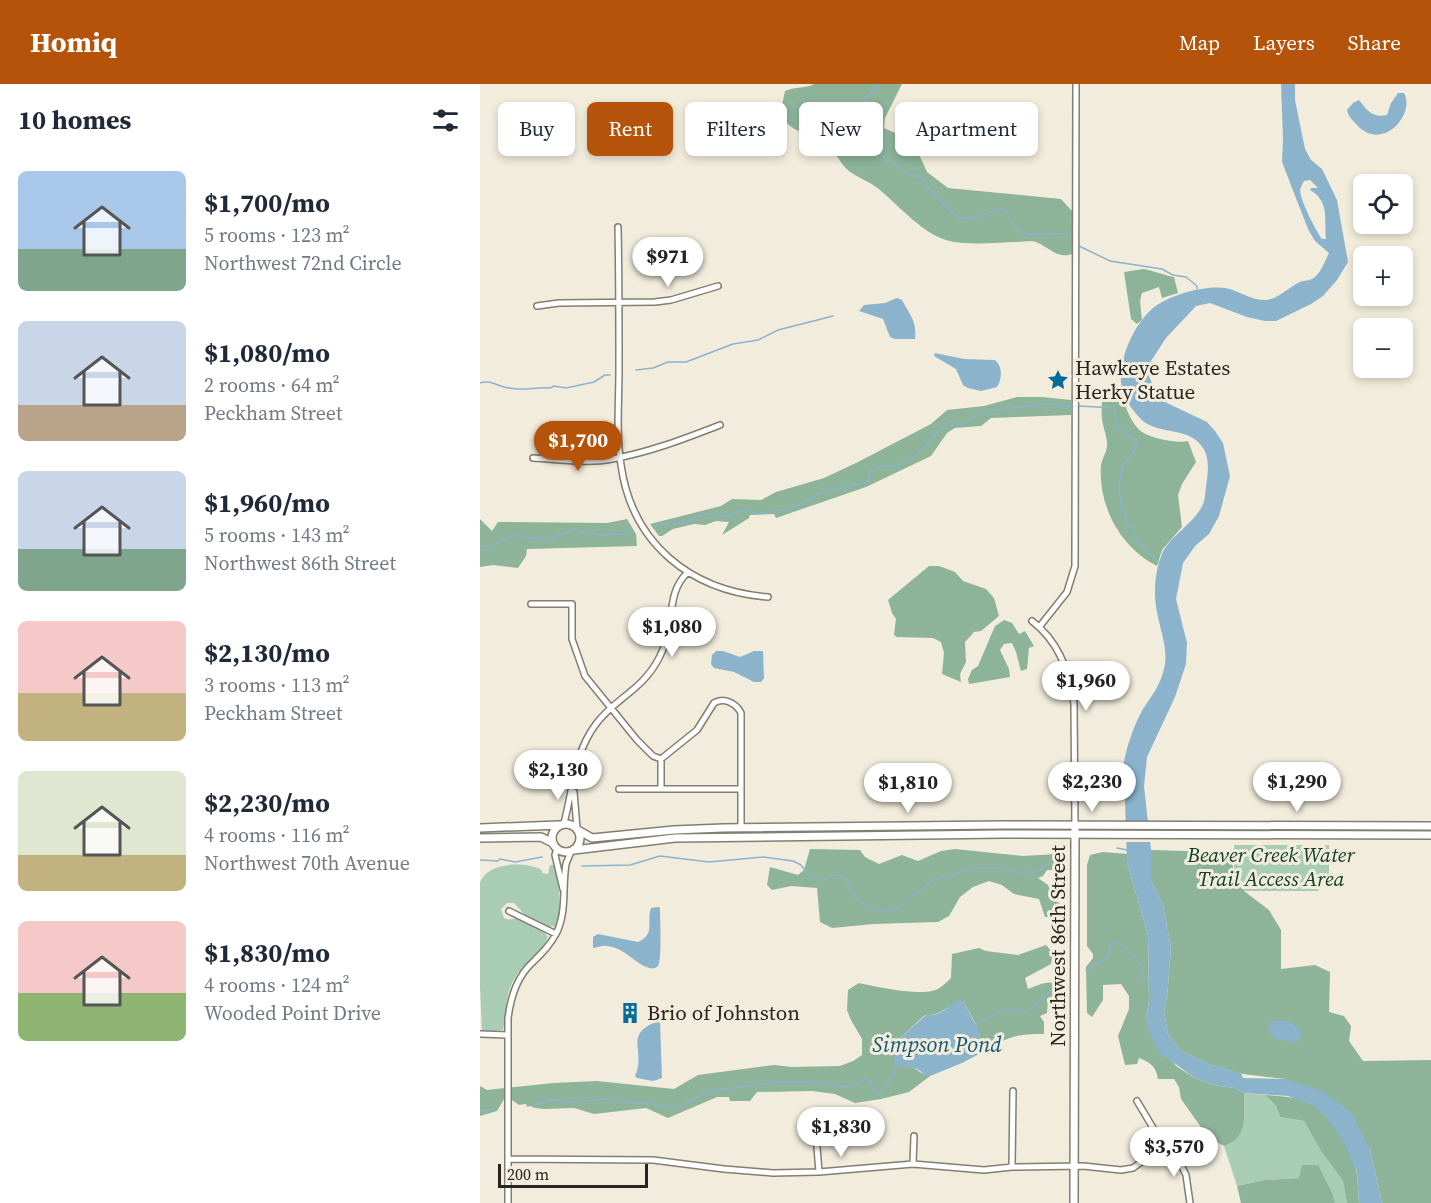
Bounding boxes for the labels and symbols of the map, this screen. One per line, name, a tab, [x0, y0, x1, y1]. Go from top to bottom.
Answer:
pin: $971	[632, 237, 704, 288]
place label: Hawkeye Estates Herky Statue	[1075, 353, 1230, 406]
place icon: Hawkeye Estates Herky Statue	[1046, 368, 1070, 392]
pin: $1,700	[529, 421, 627, 472]
pin: $1,080	[623, 607, 721, 658]
pin: $1,960	[1037, 661, 1135, 712]
pin: $2,130	[509, 750, 607, 801]
pin: $2,230	[1043, 762, 1141, 813]
pin: $1,290	[1248, 762, 1346, 813]
pin: $1,810	[859, 763, 957, 814]
park label: Beaver Creek Water Trail Access Area	[1186, 840, 1355, 893]
street label: Northwest 86th Street	[1043, 845, 1072, 1047]
place label: Brio of Johnston	[647, 998, 800, 1027]
building icon: Brio of Johnston	[618, 1001, 642, 1025]
water label: Simpson Pond	[872, 1029, 1002, 1059]
pin: $1,830	[792, 1107, 890, 1158]
pin: $3,570	[1125, 1127, 1223, 1178]
scale bar	[498, 1161, 648, 1188]

